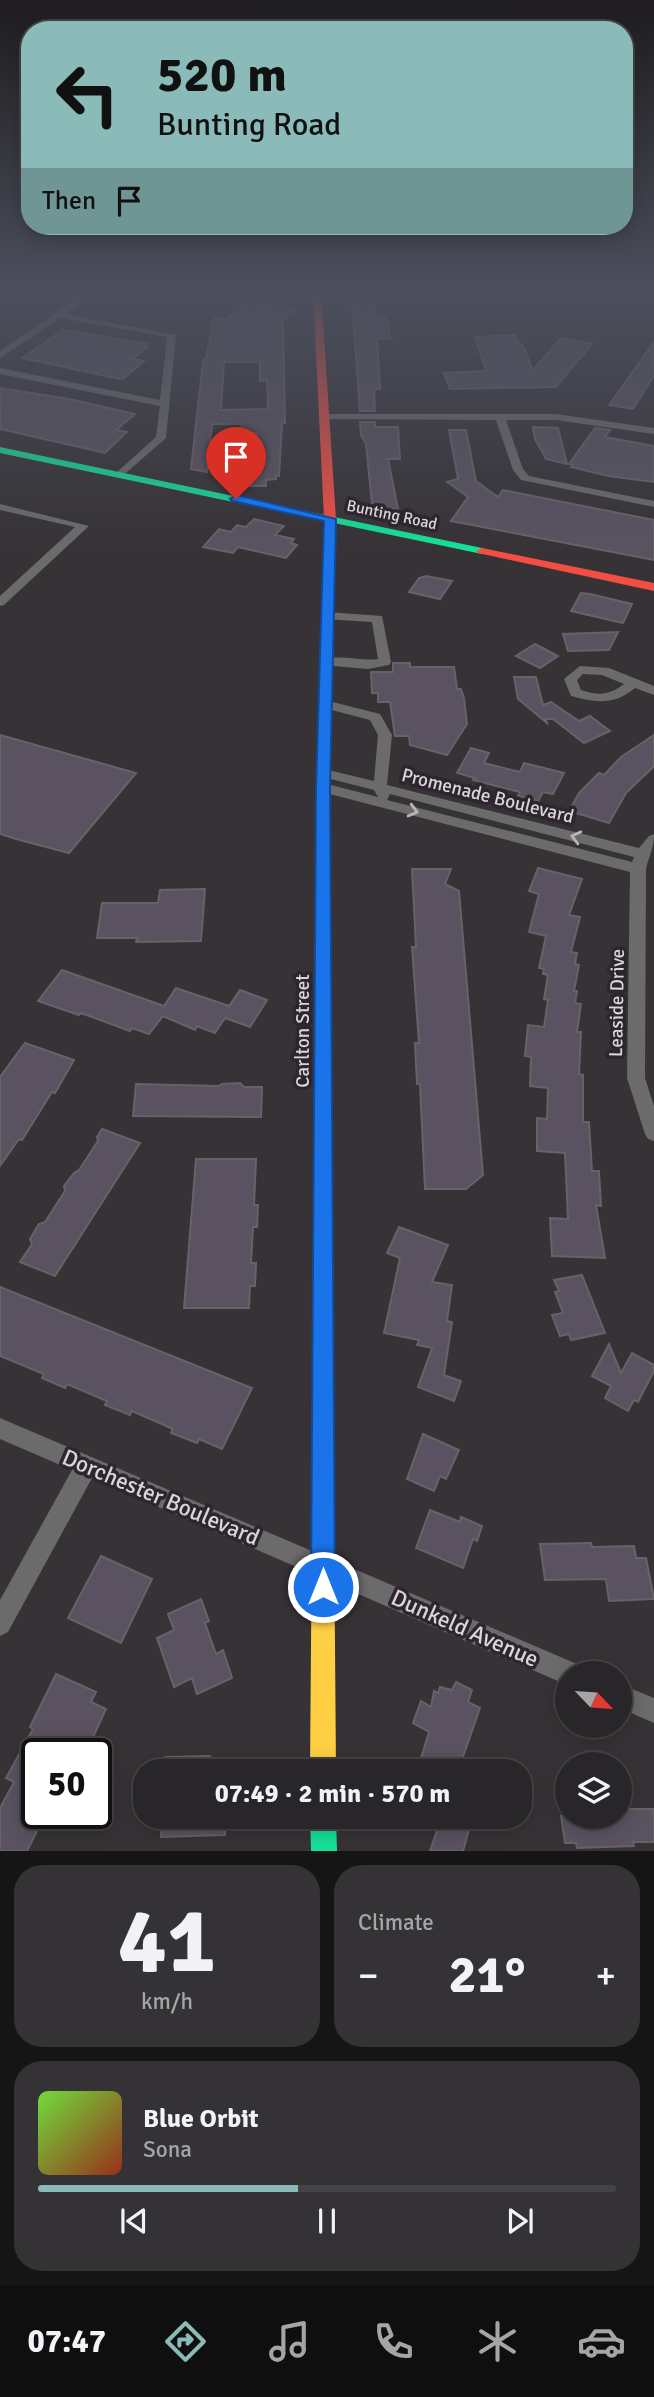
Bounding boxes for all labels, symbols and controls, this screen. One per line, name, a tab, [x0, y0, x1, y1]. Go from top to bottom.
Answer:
text: 520 m	[157, 45, 287, 105]
icon: left	[42, 49, 133, 140]
text: Bunting Road	[157, 105, 341, 144]
icon: arrive	[110, 182, 148, 220]
text: Then	[42, 185, 96, 217]
pin	[206, 427, 266, 499]
icon: arrive	[217, 438, 255, 476]
street label: Bunting Road	[345, 496, 439, 534]
street label: Promenade Boulevard	[399, 763, 576, 829]
one-way arrow	[407, 803, 419, 817]
one-way arrow	[570, 831, 582, 845]
street label: Leaside Drive	[604, 949, 630, 1057]
street label: Carlton Street	[291, 974, 315, 1088]
street label: Dorchester Boulevard	[58, 1443, 264, 1552]
position arrow	[286, 1550, 360, 1624]
street label: Dunkeld Avenue	[387, 1583, 543, 1674]
north arrow	[555, 1661, 632, 1738]
map controls	[555, 1661, 632, 1829]
speed limit sign: 50	[21, 1738, 112, 1829]
button: layers	[555, 1752, 632, 1829]
text: 07:49 · 2 min · 570 m	[215, 1778, 450, 1810]
text: 41	[118, 1885, 216, 1998]
text: Climate	[358, 1908, 434, 1937]
text: 21°	[449, 1943, 525, 2007]
text: −	[358, 1952, 379, 1999]
text: +	[595, 1952, 616, 1999]
text: km/h	[141, 1987, 193, 2016]
text: Blue Orbit	[143, 2103, 259, 2135]
text: Sona	[143, 2135, 192, 2164]
icon: previous	[115, 2202, 153, 2240]
icon: pause	[308, 2202, 346, 2240]
icon: next	[501, 2202, 539, 2240]
icon: directions	[161, 2317, 210, 2366]
icon: music	[265, 2317, 314, 2366]
icon: phone	[369, 2317, 418, 2366]
icon: climate	[473, 2317, 522, 2366]
icon: car	[577, 2317, 626, 2366]
text: 07:47	[28, 2322, 106, 2361]

